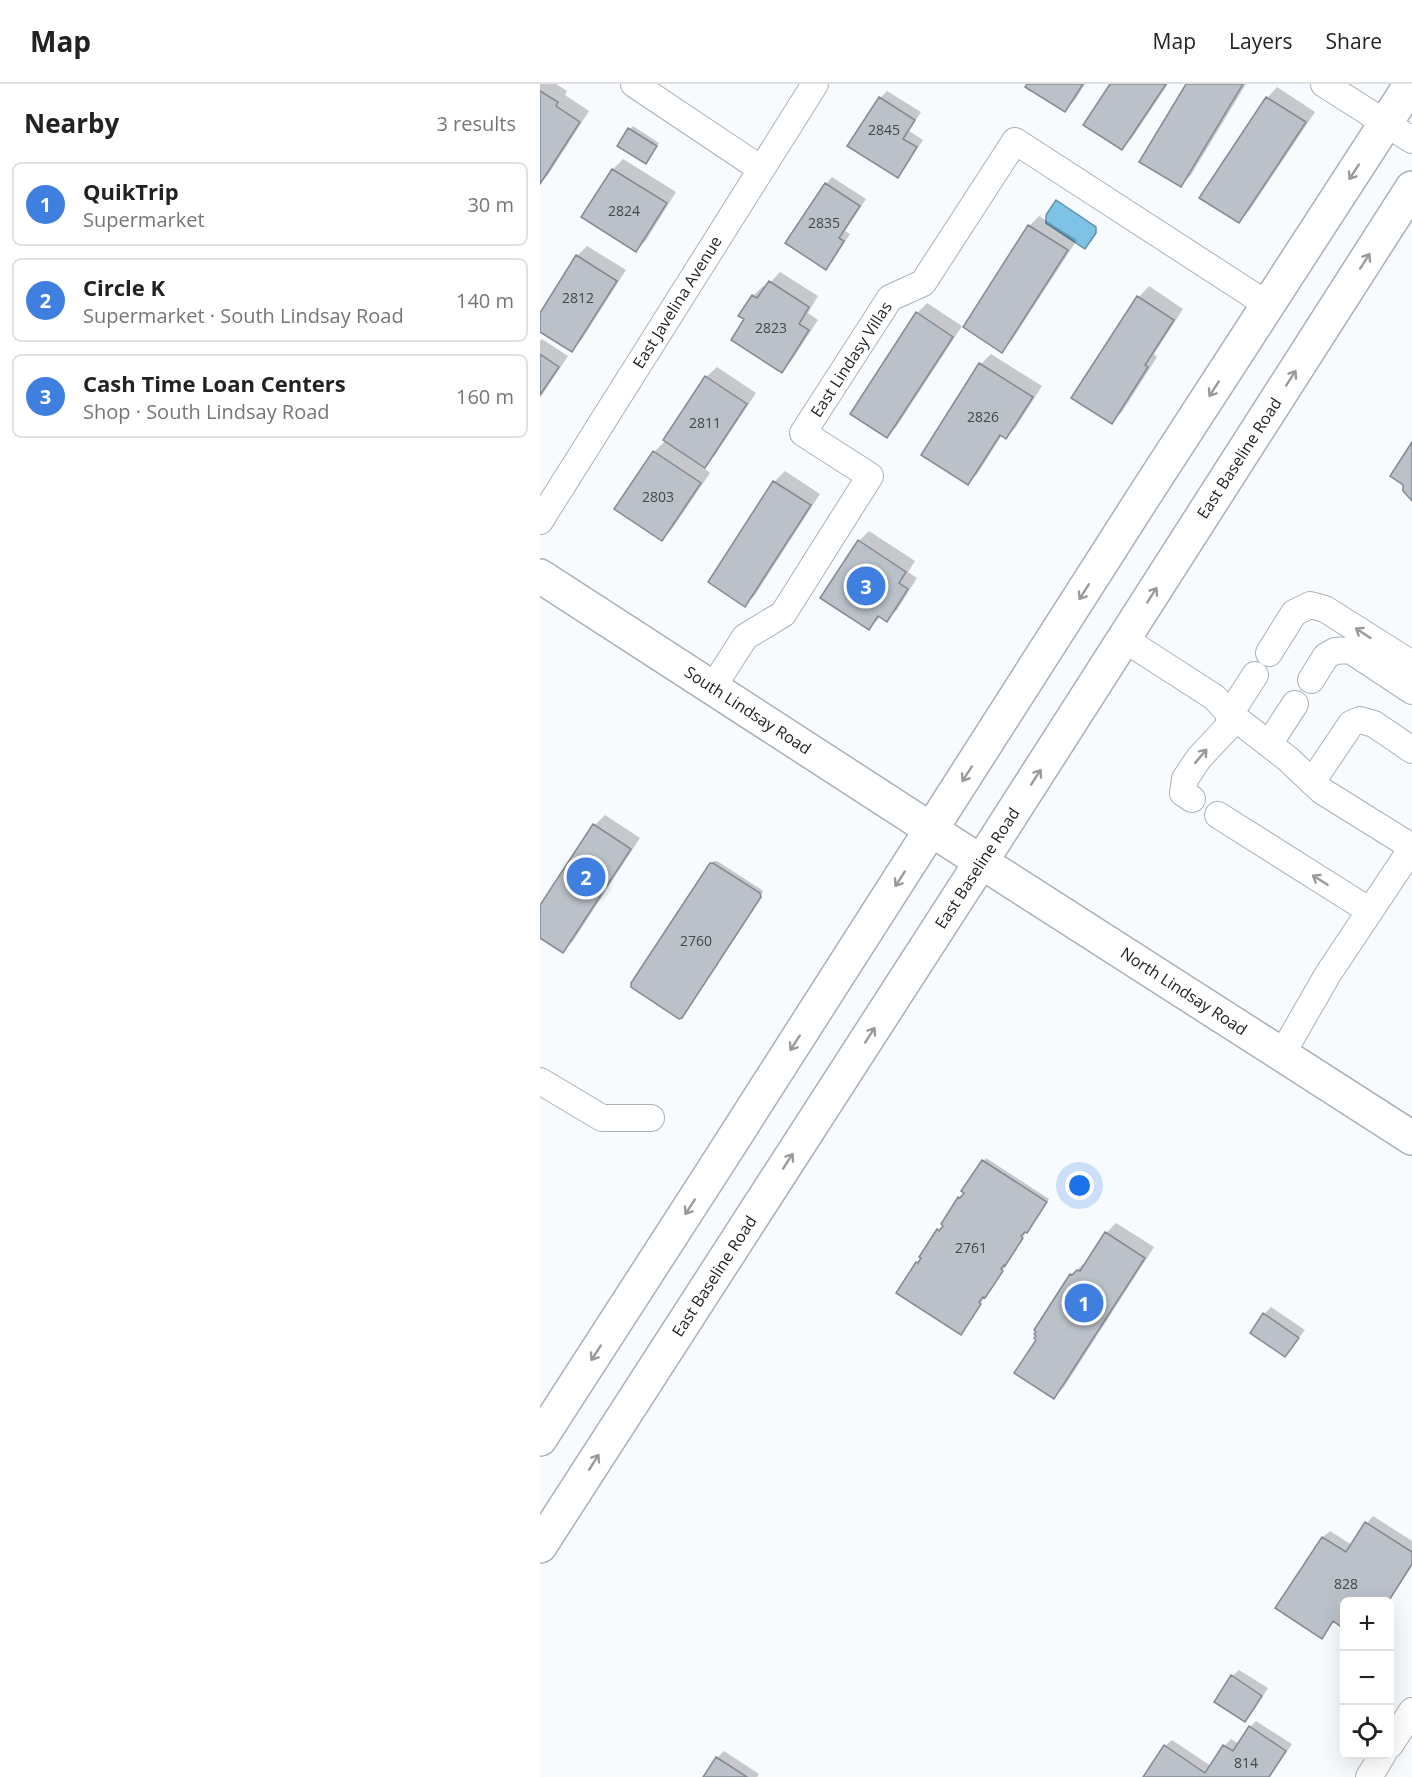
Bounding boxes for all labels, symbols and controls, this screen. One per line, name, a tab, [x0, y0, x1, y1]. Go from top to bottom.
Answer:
text: Map	[30, 22, 91, 60]
text: Map	[1153, 27, 1196, 55]
text: Layers	[1229, 27, 1293, 55]
text: Share	[1326, 27, 1382, 55]
text: Nearby	[24, 105, 119, 141]
text: 3 results	[436, 110, 516, 137]
house number: 2845	[868, 120, 900, 139]
one-way arrow	[1348, 164, 1360, 180]
text: QuikTrip	[83, 176, 179, 206]
text: 1	[40, 191, 51, 218]
text: 30 m	[467, 191, 514, 218]
house number: 2824	[608, 201, 640, 220]
text: Supermarket	[83, 206, 205, 233]
house number: 2835	[808, 213, 840, 232]
street label: East Javelina Avenue	[627, 232, 727, 372]
one-way arrow	[1360, 253, 1372, 270]
text: Circle K	[83, 272, 165, 302]
text: 2	[40, 287, 51, 314]
text: 140 m	[456, 287, 514, 314]
house number: 2812	[562, 288, 594, 307]
street label: East Lindasy Villas	[805, 297, 897, 421]
text: Supermarket · South Lindsay Road	[83, 302, 404, 329]
house number: 2823	[755, 318, 787, 337]
text: Cash Time Loan Centers	[83, 368, 346, 398]
one-way arrow	[1285, 370, 1297, 387]
one-way arrow	[1207, 380, 1219, 397]
text: 3	[40, 383, 51, 410]
text: 160 m	[456, 383, 514, 410]
street label: East Baseline Road	[1192, 393, 1286, 523]
text: Shop · South Lindsay Road	[83, 398, 330, 425]
house number: 2826	[967, 407, 999, 426]
house number: 2811	[689, 413, 721, 432]
house number: 2803	[642, 487, 674, 506]
pin: 3	[846, 564, 886, 608]
one-way arrow	[1077, 583, 1090, 600]
one-way arrow	[1146, 587, 1158, 604]
one-way arrow	[1355, 627, 1372, 639]
street label: South Lindsay Road	[680, 661, 816, 759]
one-way arrow	[1194, 749, 1208, 764]
one-way arrow	[961, 765, 974, 782]
one-way arrow	[1030, 769, 1042, 786]
street label: East Baseline Road	[930, 803, 1024, 933]
pin: 2	[566, 854, 606, 900]
one-way arrow	[894, 870, 906, 887]
one-way arrow	[1312, 873, 1329, 885]
house number: 2760	[680, 931, 712, 950]
street label: North Lindsay Road	[1116, 942, 1252, 1040]
one-way arrow	[864, 1027, 876, 1044]
one-way arrow	[789, 1034, 801, 1051]
one-way arrow	[783, 1153, 795, 1170]
your location	[1065, 1171, 1094, 1200]
one-way arrow	[684, 1199, 696, 1215]
street label: East Baseline Road	[667, 1211, 761, 1341]
house number: 2761	[955, 1238, 987, 1257]
pin: 1	[1064, 1280, 1104, 1326]
one-way arrow	[590, 1344, 602, 1361]
one-way arrow	[588, 1454, 600, 1471]
house number: 828	[1334, 1574, 1358, 1593]
map controls	[1340, 1597, 1394, 1759]
button: +	[1340, 1597, 1394, 1651]
button: −	[1340, 1651, 1394, 1705]
button: locate	[1340, 1705, 1394, 1759]
house number: 814	[1234, 1753, 1258, 1772]

